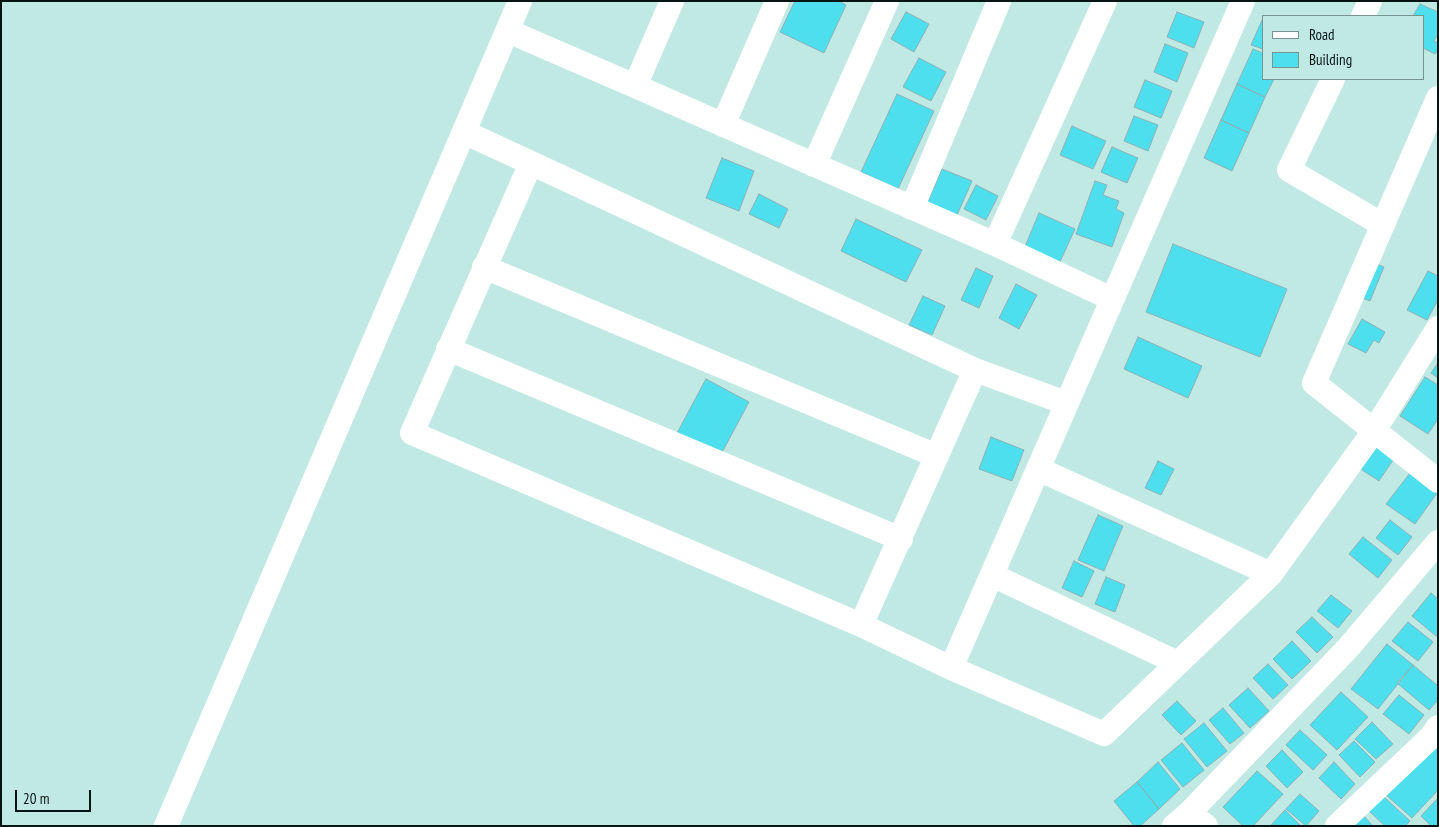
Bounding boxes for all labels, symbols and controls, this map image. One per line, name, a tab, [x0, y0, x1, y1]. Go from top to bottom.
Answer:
legend	[1262, 15, 1424, 80]
text: Road	[1309, 25, 1335, 44]
text: Building	[1309, 50, 1352, 69]
scale bar	[18, 780, 94, 812]
text: 20 m	[23, 789, 49, 808]

